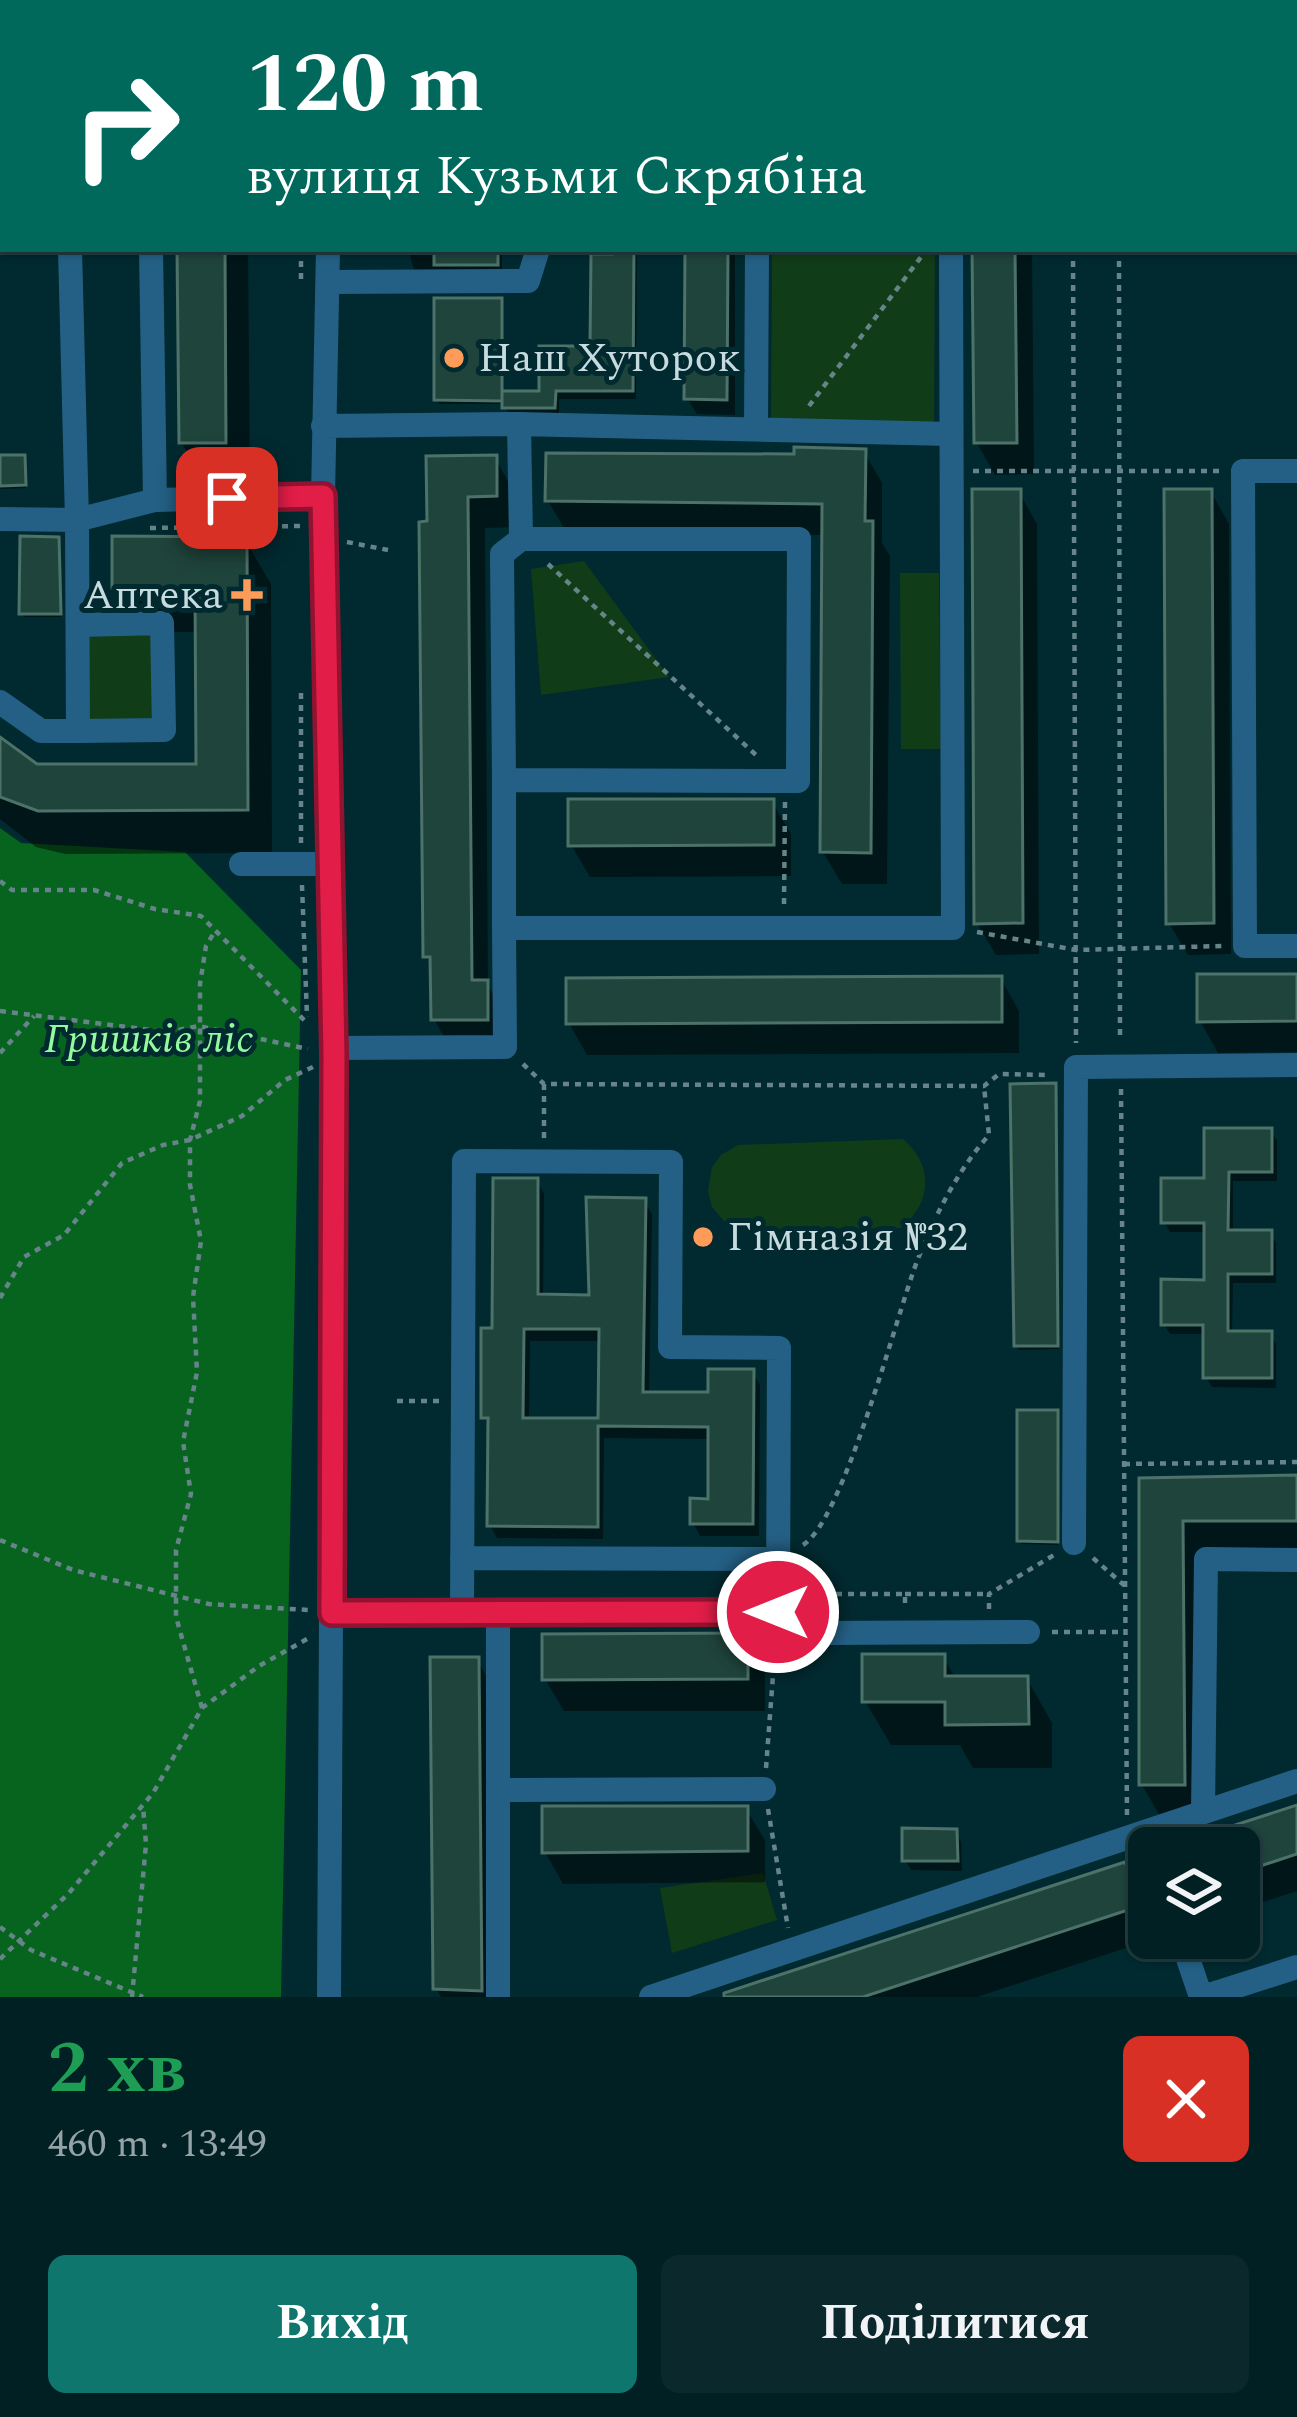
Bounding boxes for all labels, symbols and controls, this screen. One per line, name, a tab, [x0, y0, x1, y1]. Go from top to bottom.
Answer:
text: 120 m	[246, 21, 484, 149]
icon: right	[48, 48, 204, 204]
text: вулиця Кузьми Скрябіна	[246, 136, 867, 218]
place label: Наш Хуторок	[478, 327, 741, 390]
marker: Наш Хуторок	[441, 345, 467, 371]
pin	[176, 447, 278, 549]
icon: arrive	[194, 465, 260, 531]
place label: Аптека	[83, 564, 223, 627]
marker: Аптека	[234, 582, 260, 608]
park label: Гришків ліс	[44, 1008, 254, 1071]
place label: Гімназія №32	[727, 1206, 968, 1269]
marker: Гімназія №32	[690, 1224, 716, 1250]
position arrow	[715, 1549, 841, 1675]
map controls	[1128, 1827, 1260, 1959]
button: layers	[1128, 1827, 1260, 1959]
text: 2 хв	[48, 2015, 185, 2124]
button: close	[1123, 2036, 1249, 2162]
text: 460 m · 13:49	[48, 2115, 267, 2174]
button: Вихід	[48, 2255, 637, 2393]
button: Поділитися	[661, 2255, 1249, 2393]

